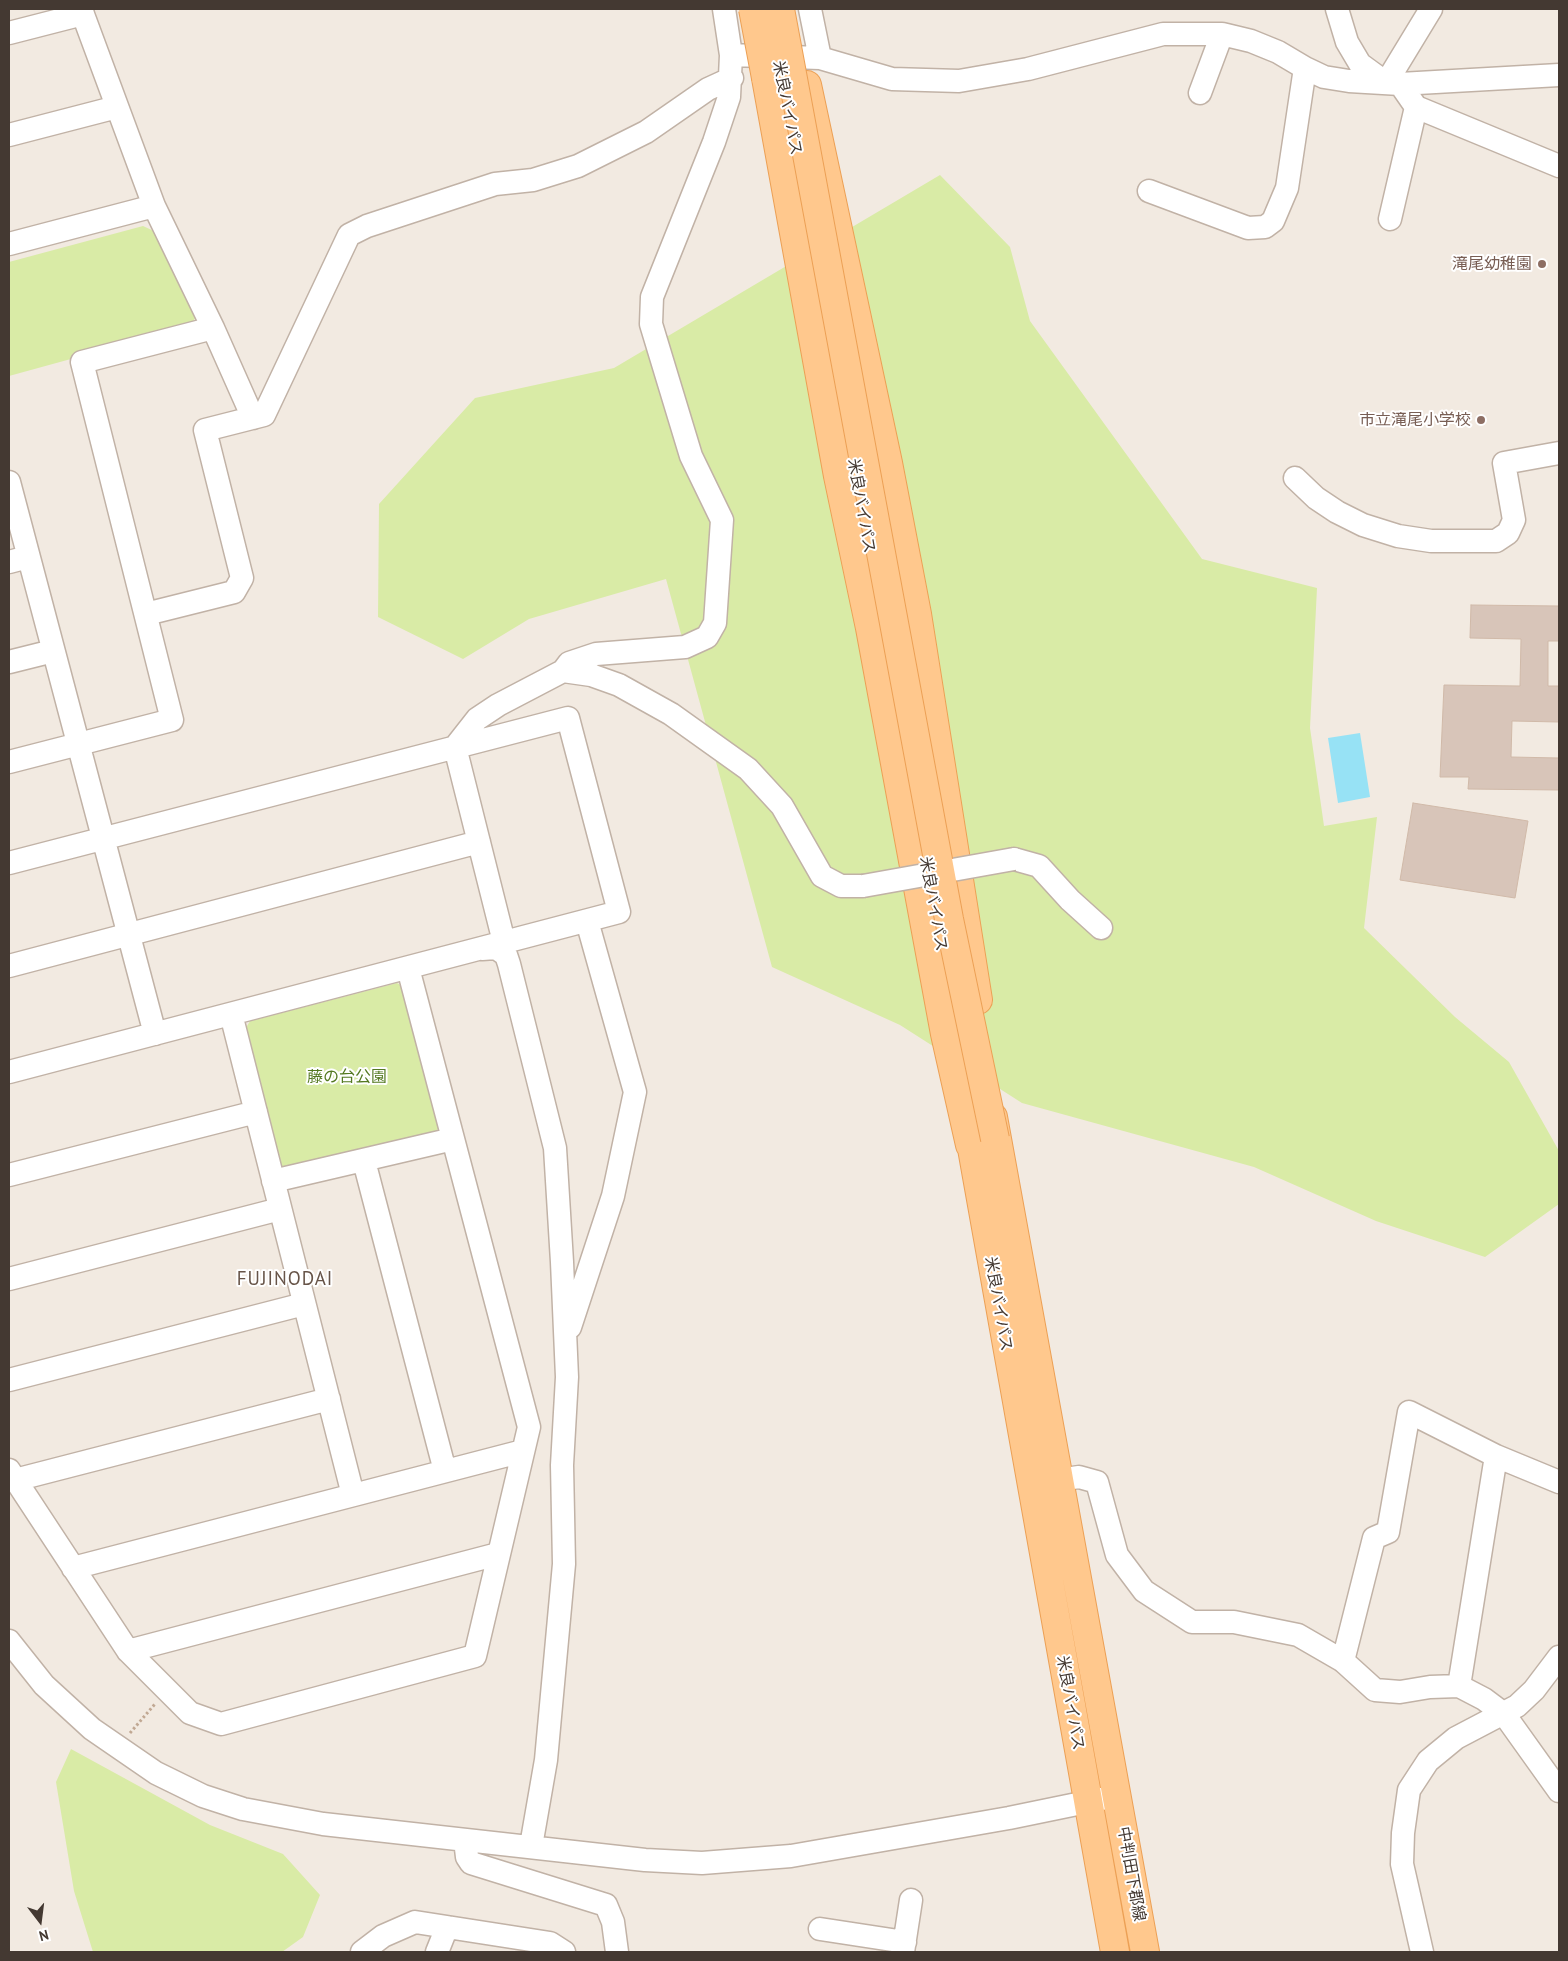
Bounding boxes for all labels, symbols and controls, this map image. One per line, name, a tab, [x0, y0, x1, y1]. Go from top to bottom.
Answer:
street label: 米良バイパス	[768, 59, 806, 157]
place label: 滝尾幼稚園	[1452, 254, 1532, 274]
marker: 滝尾幼稚園	[1536, 258, 1548, 270]
place label: 市立滝尾小学校	[1359, 410, 1471, 430]
marker: 市立滝尾小学校	[1475, 414, 1487, 426]
street label: 米良バイパス	[843, 457, 879, 555]
street label: 米良バイパス	[915, 855, 951, 953]
park label: 藤の台公園	[307, 1067, 387, 1087]
street label: 米良バイパス	[980, 1255, 1016, 1353]
district label: FUJINODAI	[236, 1269, 334, 1291]
street label: 米良バイパス	[1052, 1654, 1088, 1752]
street label: 中判田下郡線	[1113, 1825, 1149, 1923]
north arrow	[15, 1896, 65, 1946]
text: N	[37, 1926, 51, 1945]

